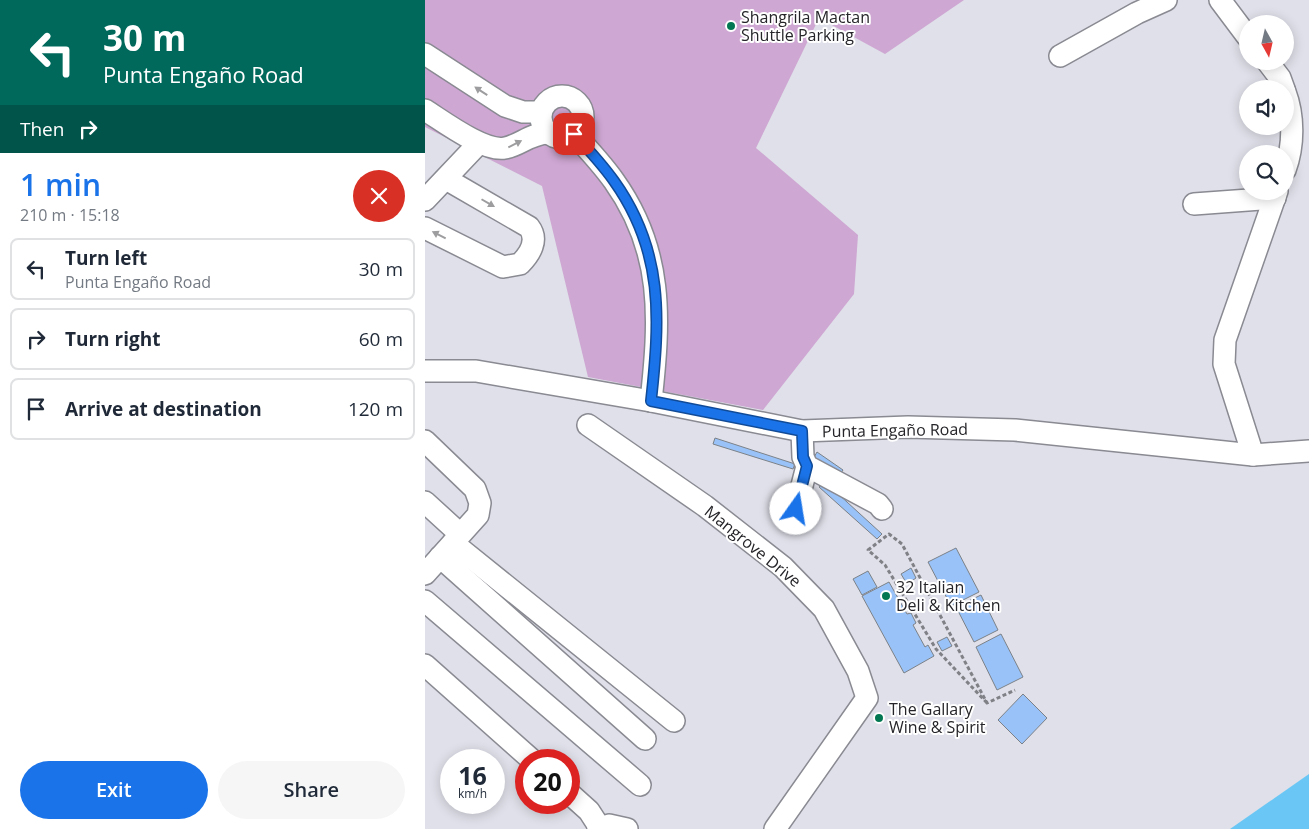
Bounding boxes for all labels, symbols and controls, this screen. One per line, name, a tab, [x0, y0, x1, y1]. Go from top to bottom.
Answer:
place label: Shangrila Mactan Shuttle Parking	[741, 6, 870, 46]
text: 30 m	[103, 14, 186, 61]
north arrow	[1239, 15, 1294, 70]
map controls	[1239, 15, 1294, 200]
icon: left	[20, 20, 85, 85]
marker: Shangrila Mactan Shuttle Parking	[725, 20, 737, 32]
text: Punta Engaño Road	[103, 59, 304, 89]
button: sound	[1239, 80, 1294, 135]
one-way arrow	[474, 86, 487, 95]
pin	[553, 113, 595, 155]
icon: right	[74, 115, 102, 143]
text: Then	[20, 116, 64, 142]
icon: arrive	[560, 120, 588, 148]
one-way arrow	[508, 140, 522, 148]
button: search	[1239, 145, 1294, 200]
text: 1 min	[20, 164, 101, 205]
button: close	[353, 170, 405, 222]
one-way arrow	[481, 199, 494, 208]
text: 210 m · 15:18	[20, 204, 120, 226]
one-way arrow	[432, 231, 446, 239]
text: Turn left	[65, 245, 147, 271]
icon: left	[22, 255, 50, 283]
text: 30 m	[359, 256, 403, 282]
text: Punta Engaño Road	[65, 271, 211, 293]
icon: right	[22, 325, 50, 353]
text: Turn right	[65, 326, 160, 352]
text: 60 m	[359, 326, 403, 352]
icon: arrive	[22, 395, 50, 423]
text: Arrive at destination	[65, 396, 262, 422]
text: 120 m	[348, 396, 403, 422]
street label: Punta Engaño Road	[822, 418, 968, 442]
position arrow	[769, 482, 821, 534]
street label: Mangrove Drive	[700, 500, 806, 592]
place label: 32 Italian Deli & Kitchen	[896, 576, 1000, 616]
marker: 32 Italian Deli & Kitchen	[880, 590, 892, 602]
place label: The Gallary Wine & Spirit	[889, 698, 986, 738]
marker: The Gallary Wine & Spirit	[873, 712, 885, 724]
speed limit sign: 20	[515, 749, 580, 814]
text: 16	[458, 758, 487, 792]
button: Exit	[20, 761, 208, 819]
button: Share	[218, 761, 405, 819]
text: km/h	[458, 785, 487, 802]

